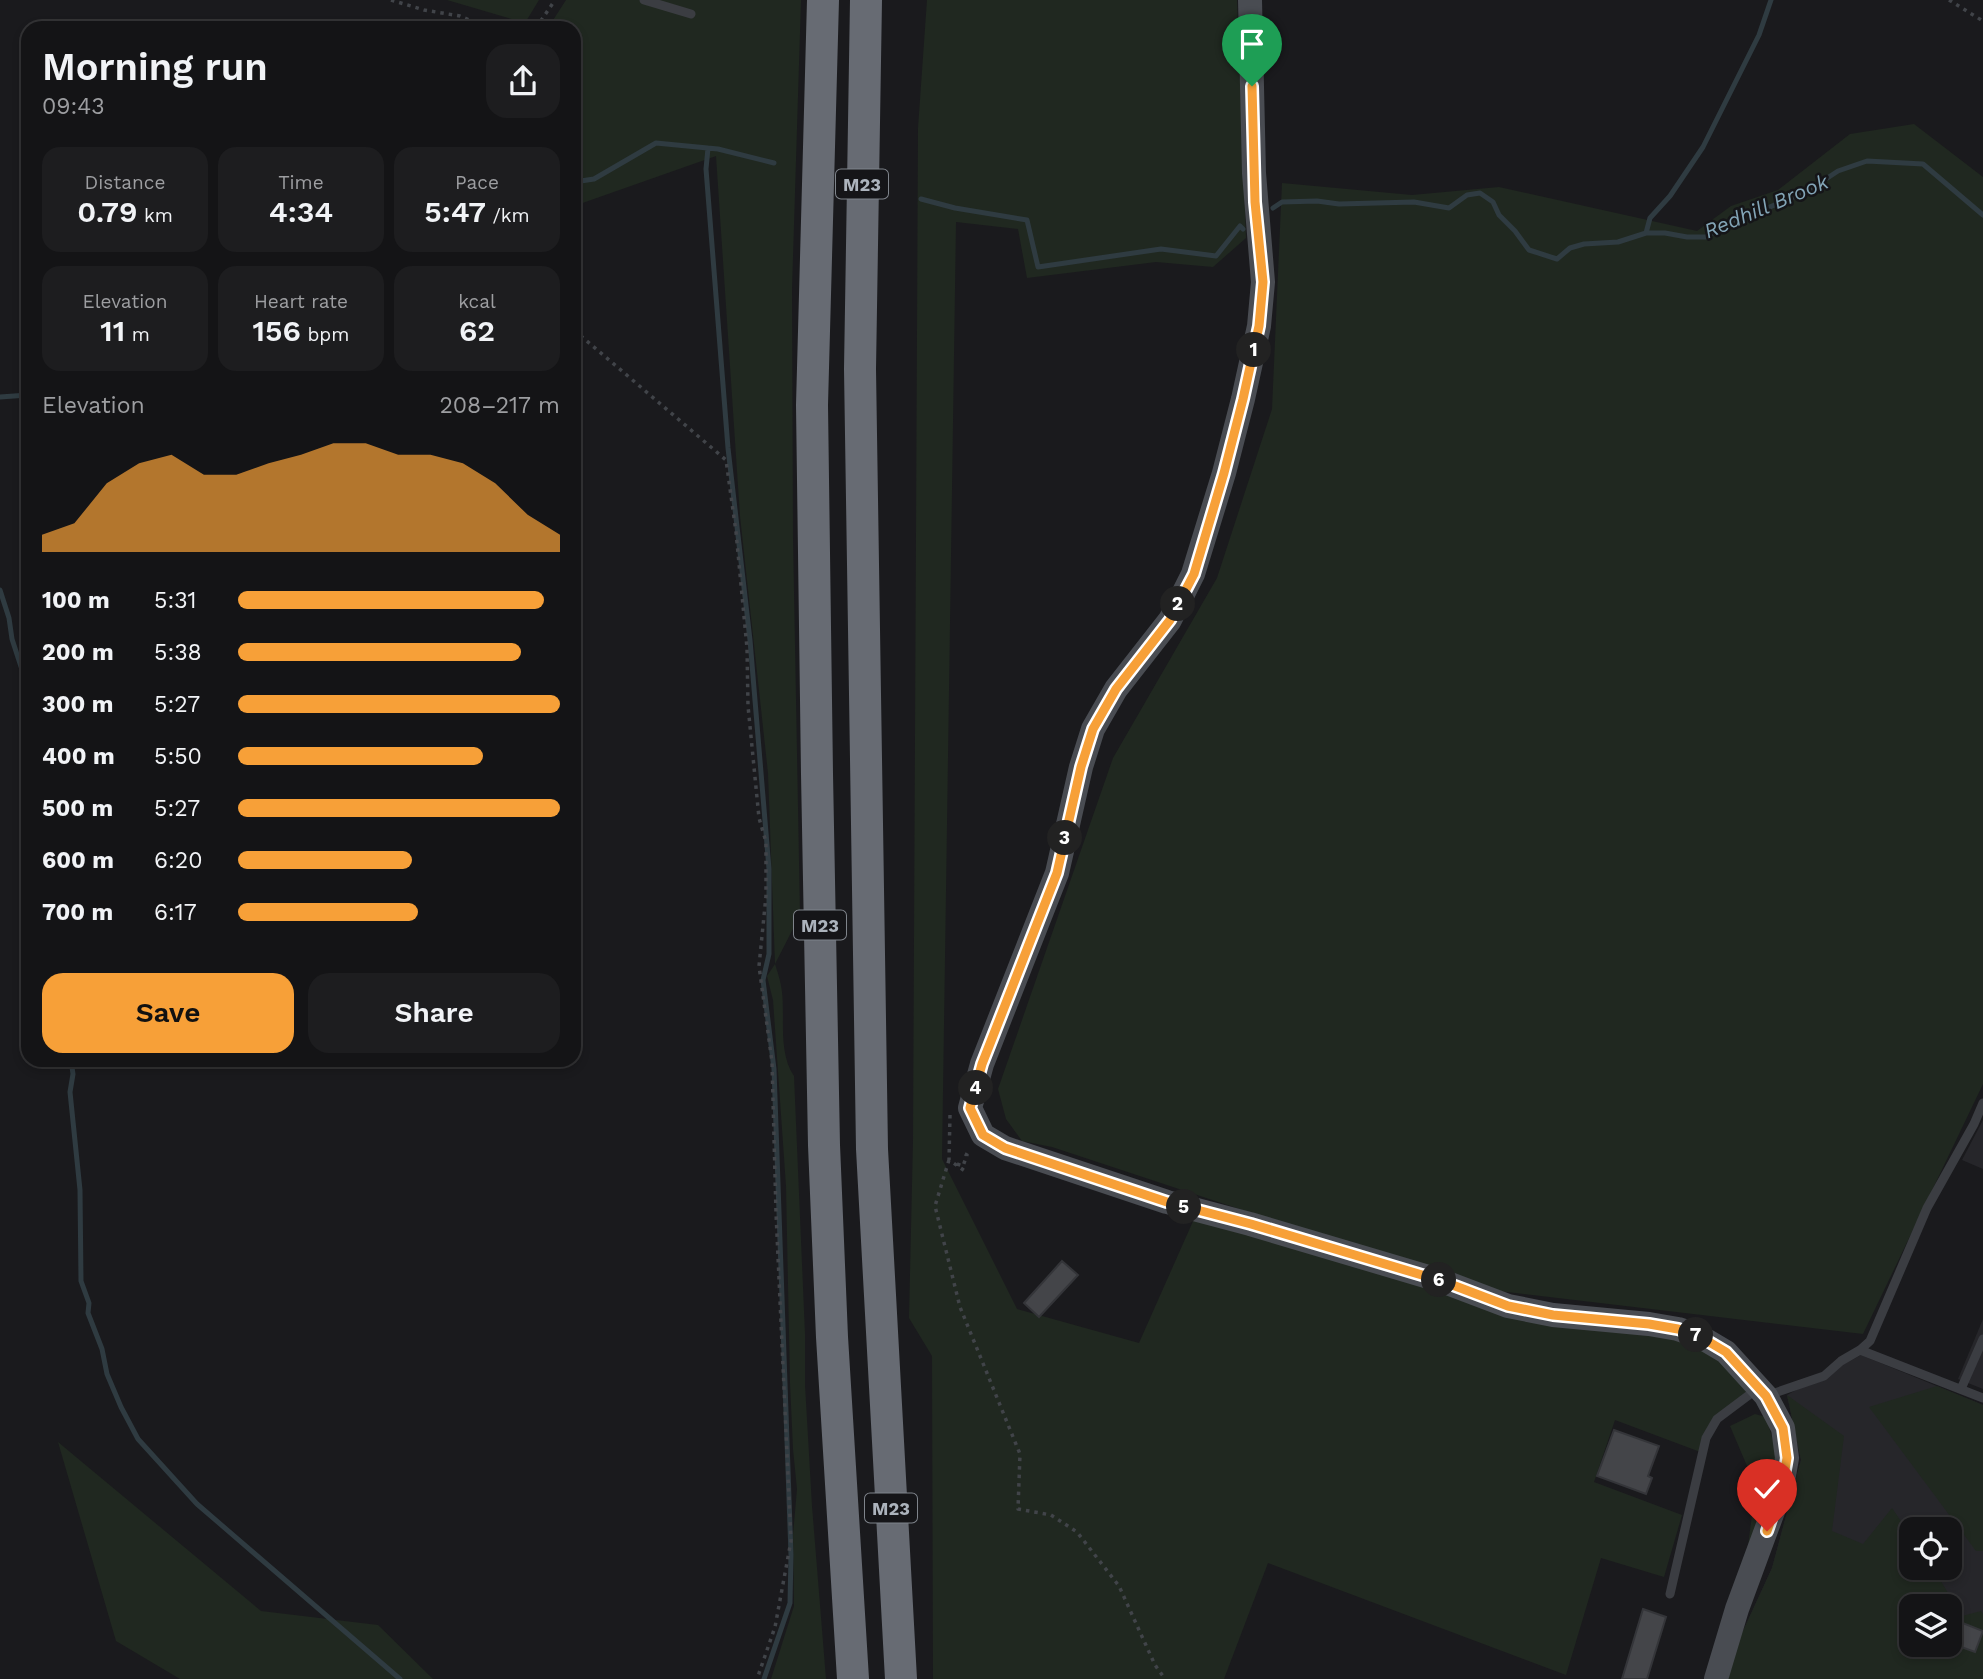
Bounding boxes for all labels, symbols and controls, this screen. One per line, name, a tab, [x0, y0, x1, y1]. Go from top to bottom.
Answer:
pin	[1222, 14, 1282, 86]
icon: arrive	[1233, 25, 1271, 63]
button: share	[486, 44, 560, 118]
text: Morning run	[42, 45, 268, 89]
text: 09:43	[42, 93, 105, 120]
water label: Redhill Brook	[1700, 168, 1832, 243]
road number: M23	[836, 169, 888, 198]
text: Distance	[85, 171, 165, 194]
text: Time	[278, 171, 324, 194]
text: Pace	[455, 171, 499, 194]
text: 0.79	[77, 194, 137, 229]
text: 4:34	[269, 194, 333, 229]
text: 5:47	[424, 194, 486, 229]
text: km	[137, 204, 173, 227]
text: /km	[486, 204, 530, 227]
text: Elevation	[83, 290, 167, 313]
text: Heart rate	[254, 290, 348, 313]
text: kcal	[458, 290, 496, 313]
text: 11	[100, 313, 125, 348]
text: 156	[253, 313, 301, 348]
text: 62	[459, 313, 495, 348]
text: m	[125, 323, 150, 346]
text: bpm	[301, 323, 349, 346]
pin: 1	[1236, 332, 1272, 368]
text: 1	[1249, 338, 1258, 361]
text: Elevation	[42, 392, 145, 419]
text: 208–217 m	[439, 392, 560, 419]
pin: 2	[1160, 586, 1196, 622]
text: 100 m	[42, 587, 110, 614]
text: 5:31	[154, 587, 197, 614]
text: 2	[1172, 592, 1183, 615]
text: 200 m	[42, 639, 114, 666]
text: 5:38	[154, 639, 202, 666]
text: 300 m	[42, 691, 113, 718]
text: 5:27	[154, 691, 200, 718]
text: 400 m	[42, 743, 115, 770]
text: 5:50	[154, 743, 202, 770]
text: 500 m	[42, 795, 113, 822]
text: 5:27	[154, 795, 200, 822]
pin: 3	[1048, 820, 1082, 856]
text: 3	[1059, 826, 1070, 849]
text: 600 m	[42, 847, 114, 874]
text: 6:20	[154, 847, 203, 874]
text: 700 m	[42, 899, 113, 926]
text: 6:17	[154, 899, 197, 926]
road number: M23	[794, 910, 846, 940]
button: Save	[42, 973, 294, 1053]
button: Share	[308, 973, 560, 1053]
pin: 4	[958, 1070, 993, 1106]
text: 4	[969, 1076, 982, 1099]
pin: 5	[1166, 1190, 1202, 1224]
text: 5	[1178, 1195, 1189, 1218]
pin: 6	[1422, 1262, 1456, 1298]
text: 6	[1433, 1268, 1444, 1291]
pin: 7	[1678, 1318, 1714, 1352]
text: 7	[1690, 1323, 1701, 1346]
pin	[1737, 1459, 1797, 1531]
icon: check	[1748, 1470, 1786, 1508]
road number: M23	[865, 1493, 917, 1522]
map controls	[1899, 1517, 1962, 1657]
button: locate	[1899, 1517, 1962, 1580]
button: layers	[1899, 1594, 1962, 1657]

